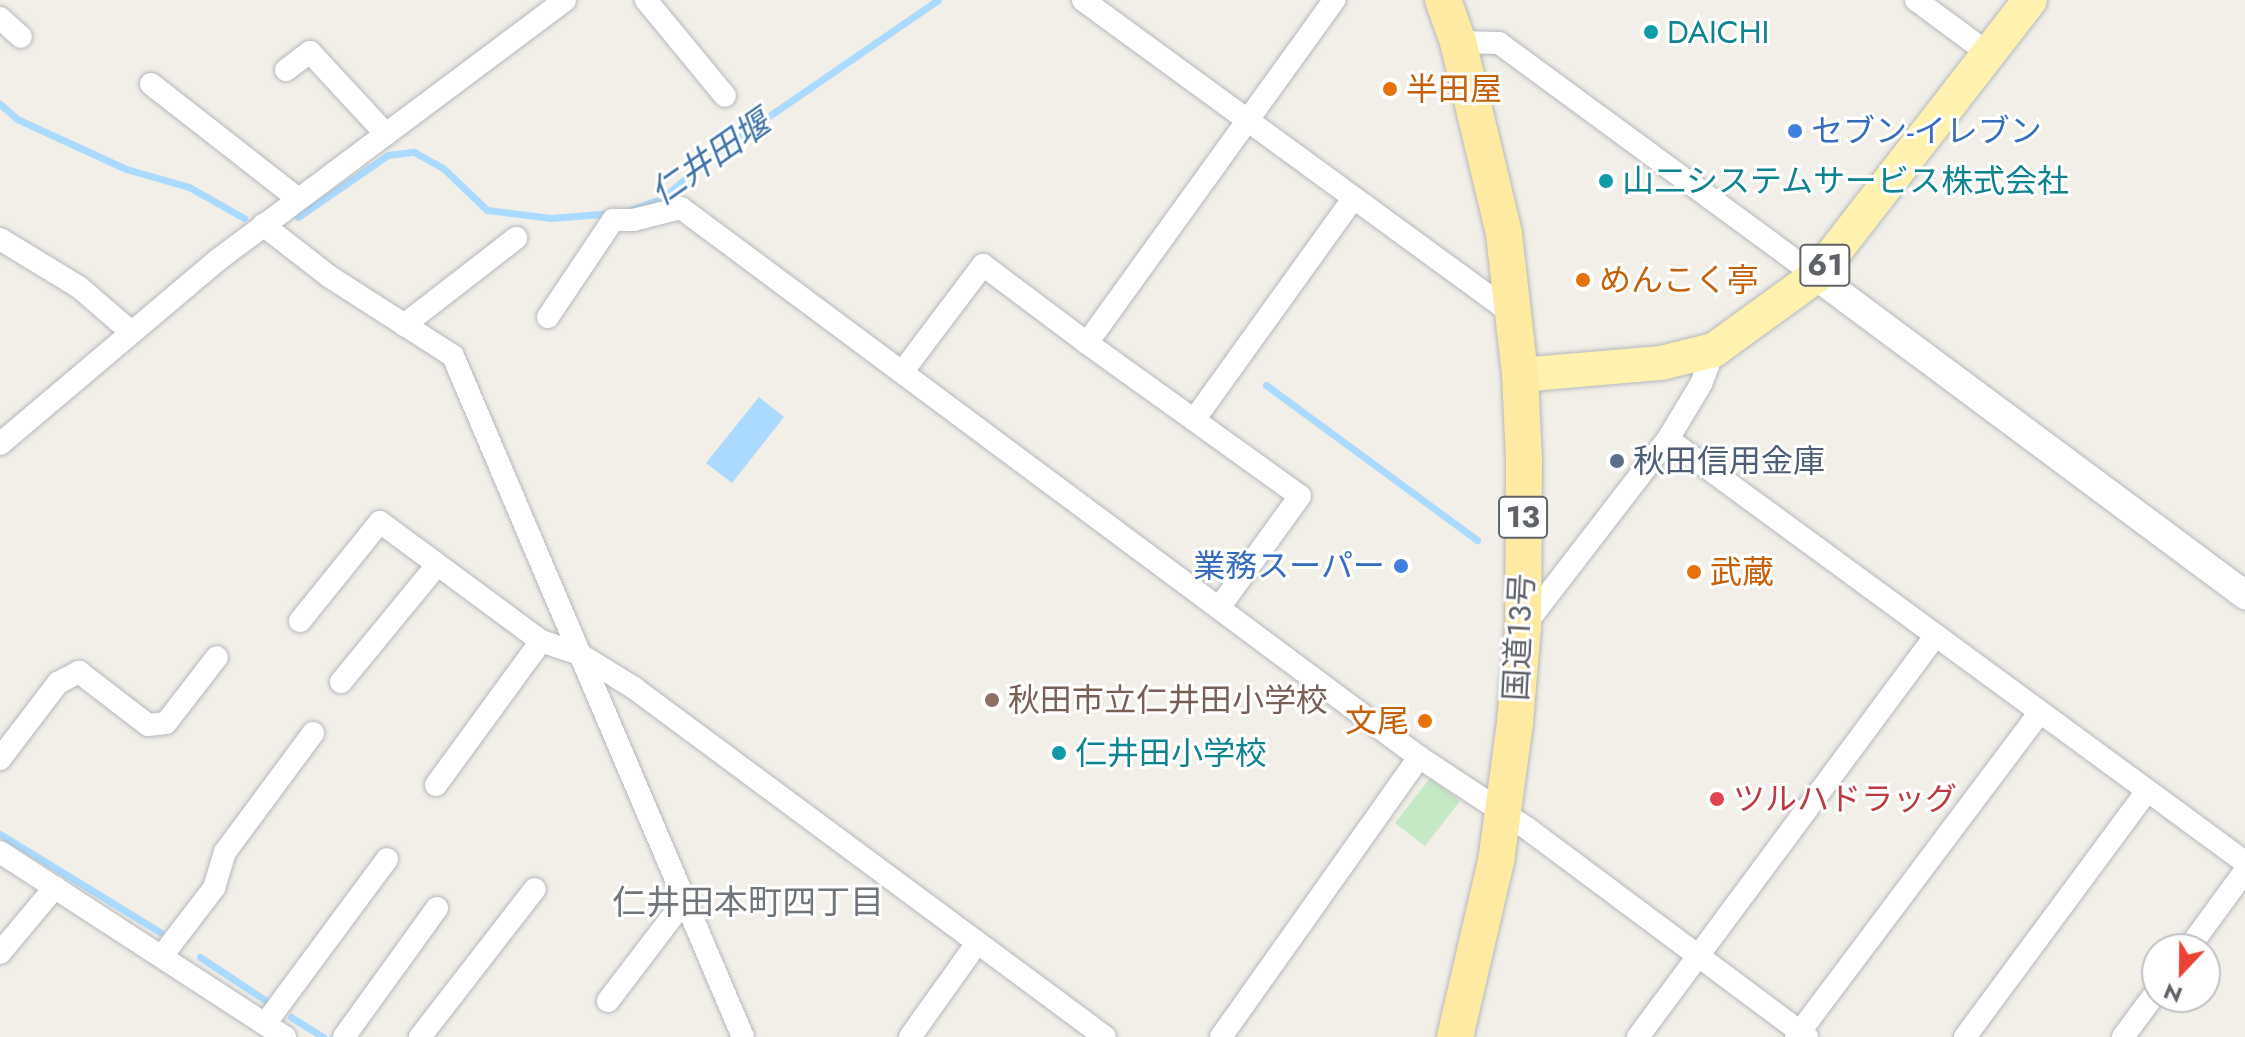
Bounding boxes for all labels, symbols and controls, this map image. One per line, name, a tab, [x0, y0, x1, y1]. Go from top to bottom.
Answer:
place label: DAICHI	[1667, 13, 1769, 51]
marker: DAICHI	[1642, 23, 1660, 41]
place label: 半田屋	[1406, 70, 1502, 108]
marker: 半田屋	[1381, 80, 1399, 98]
water label: 仁井田堰	[643, 102, 777, 214]
place label: セブン-イレブン	[1811, 112, 2042, 150]
marker: セブン-イレブン	[1786, 122, 1804, 140]
place label: 山二システムサービス株式会社	[1622, 162, 2070, 200]
marker: 山二システムサービス株式会社	[1597, 172, 1615, 190]
road number: 61	[1799, 239, 1851, 291]
place label: めんこく亭	[1599, 261, 1759, 299]
marker: めんこく亭	[1574, 271, 1592, 289]
place label: 秋田信用金庫	[1633, 442, 1825, 480]
marker: 秋田信用金庫	[1608, 452, 1626, 470]
road number: 13	[1497, 491, 1549, 543]
place label: 業務スーパー	[1193, 547, 1385, 585]
place label: 武蔵	[1710, 553, 1774, 591]
marker: 業務スーパー	[1392, 557, 1410, 575]
marker: 武蔵	[1685, 563, 1703, 581]
street label: 国道13号	[1496, 572, 1542, 702]
place label: 秋田市立仁井田小学校	[1008, 681, 1328, 719]
marker: 秋田市立仁井田小学校	[983, 691, 1001, 709]
place label: 文尾	[1345, 702, 1409, 740]
marker: 文尾	[1416, 712, 1434, 730]
place label: 仁井田小学校	[1075, 734, 1267, 772]
marker: 仁井田小学校	[1050, 744, 1068, 762]
place label: ツルハドラッグ	[1733, 780, 1957, 818]
marker: ツルハドラッグ	[1708, 790, 1726, 808]
district label: 仁井田本町四丁目	[612, 883, 884, 923]
north arrow	[2141, 933, 2221, 1013]
text: N	[2159, 975, 2187, 1012]

